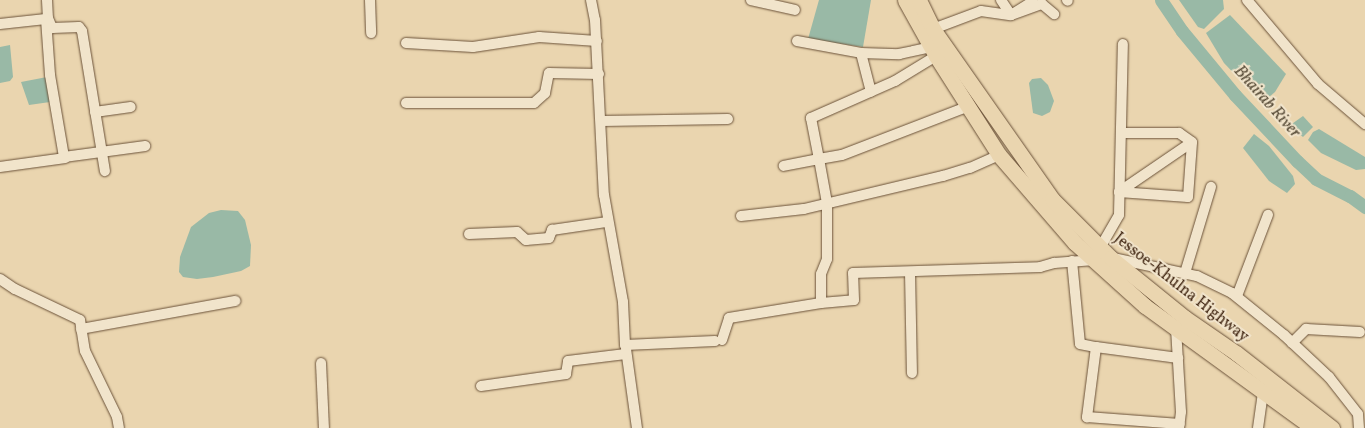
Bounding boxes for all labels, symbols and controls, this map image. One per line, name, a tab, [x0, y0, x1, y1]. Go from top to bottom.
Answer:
water label: Bhairab River	[1229, 62, 1305, 142]
street label: Jessoe-Khulna Highway	[1110, 229, 1252, 347]

